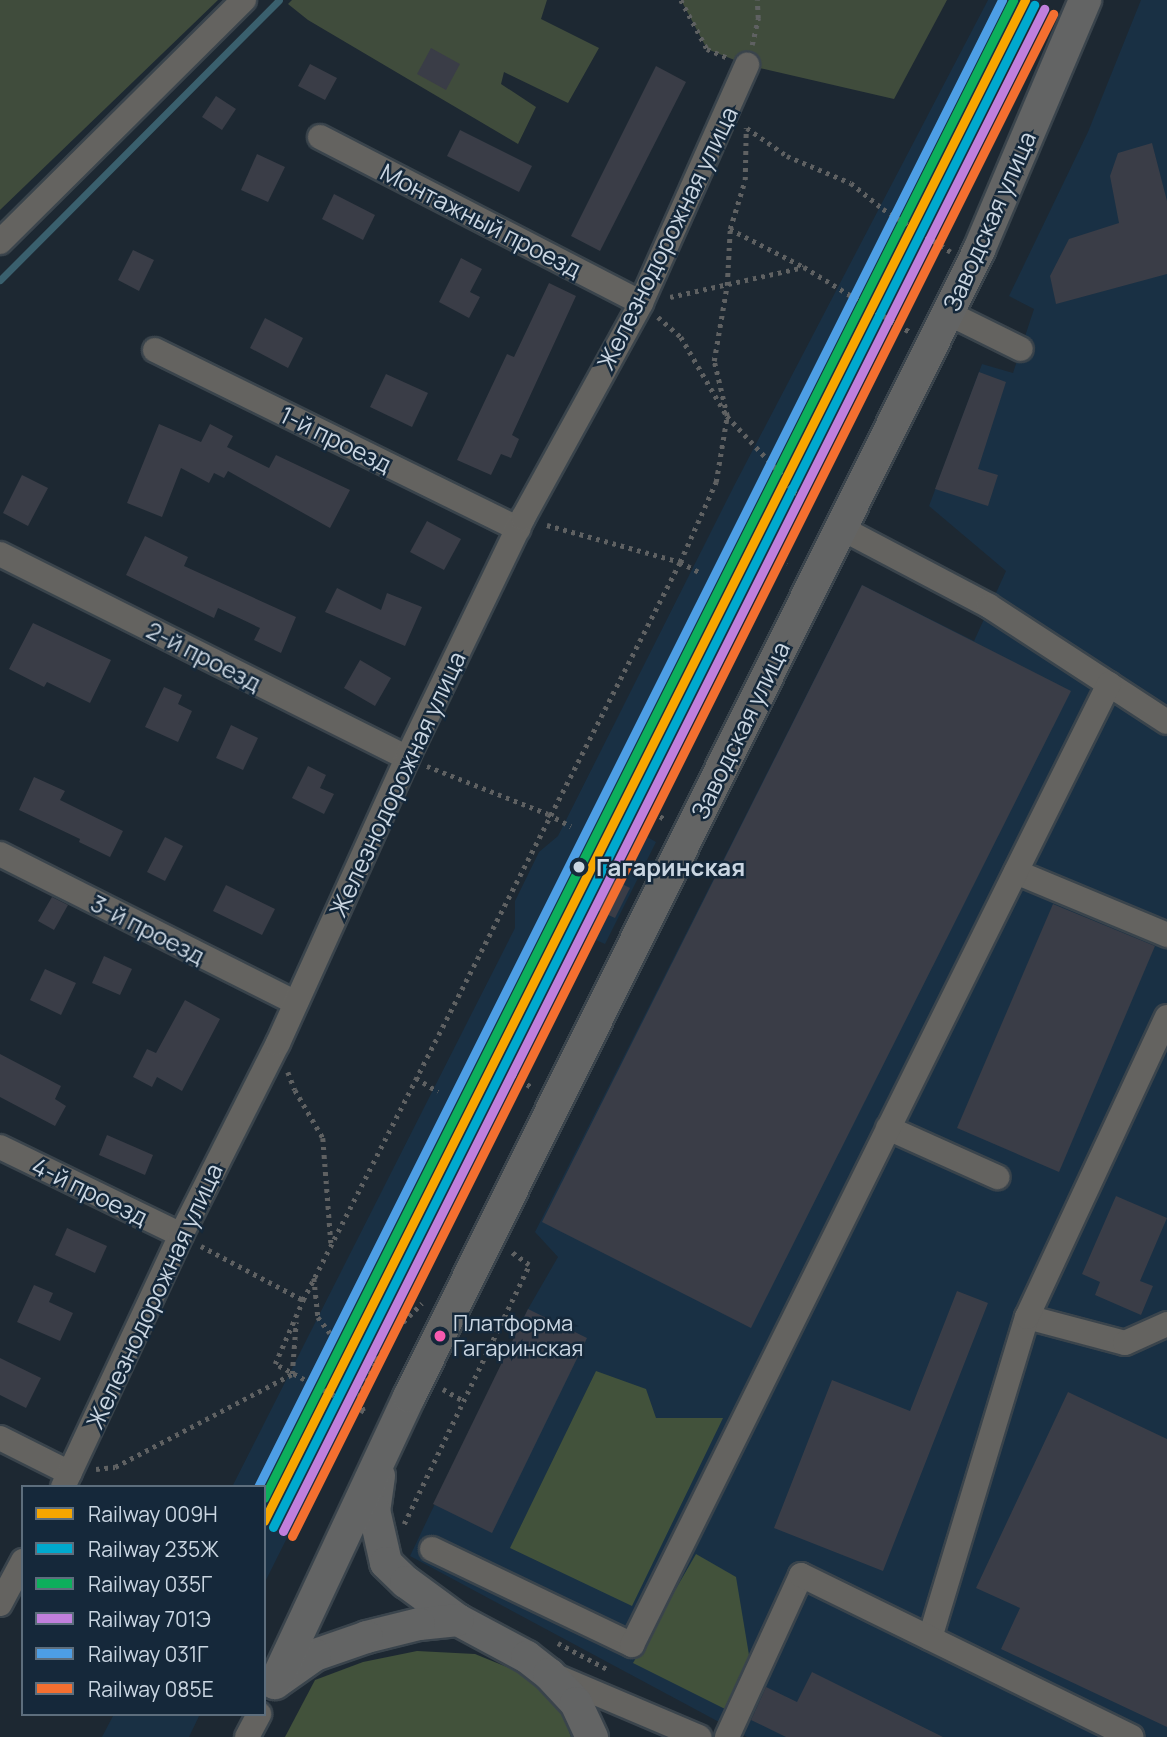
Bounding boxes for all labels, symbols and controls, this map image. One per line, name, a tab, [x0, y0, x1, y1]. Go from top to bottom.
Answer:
street label: Железнодорожная улица	[591, 102, 743, 374]
street label: Заводская улица	[937, 127, 1041, 315]
street label: Монтажный проезд	[376, 157, 586, 283]
street label: 1-й проезд	[276, 400, 396, 478]
street label: 2-й проезд	[142, 615, 266, 697]
street label: Заводская улица	[685, 637, 795, 823]
street label: Железнодорожная улица	[323, 647, 471, 921]
place label: Гагаринская	[596, 853, 745, 881]
marker: Гагаринская	[568, 856, 590, 878]
street label: 3-й проезд	[86, 888, 210, 970]
street label: 4-й проезд	[28, 1151, 152, 1231]
street label: Железнодорожная улица	[80, 1159, 228, 1433]
place label: Платформа Гагаринская	[453, 1310, 583, 1362]
marker: Платформа Гагаринская	[433, 1329, 447, 1343]
legend	[21, 1485, 266, 1716]
text: Railway 009Н	[88, 1500, 218, 1528]
text: Railway 235Ж	[88, 1535, 219, 1563]
text: Railway 035Г	[88, 1570, 212, 1598]
text: Railway 701Э	[88, 1605, 211, 1633]
text: Railway 031Г	[88, 1640, 208, 1668]
text: Railway 085Е	[88, 1675, 214, 1703]

